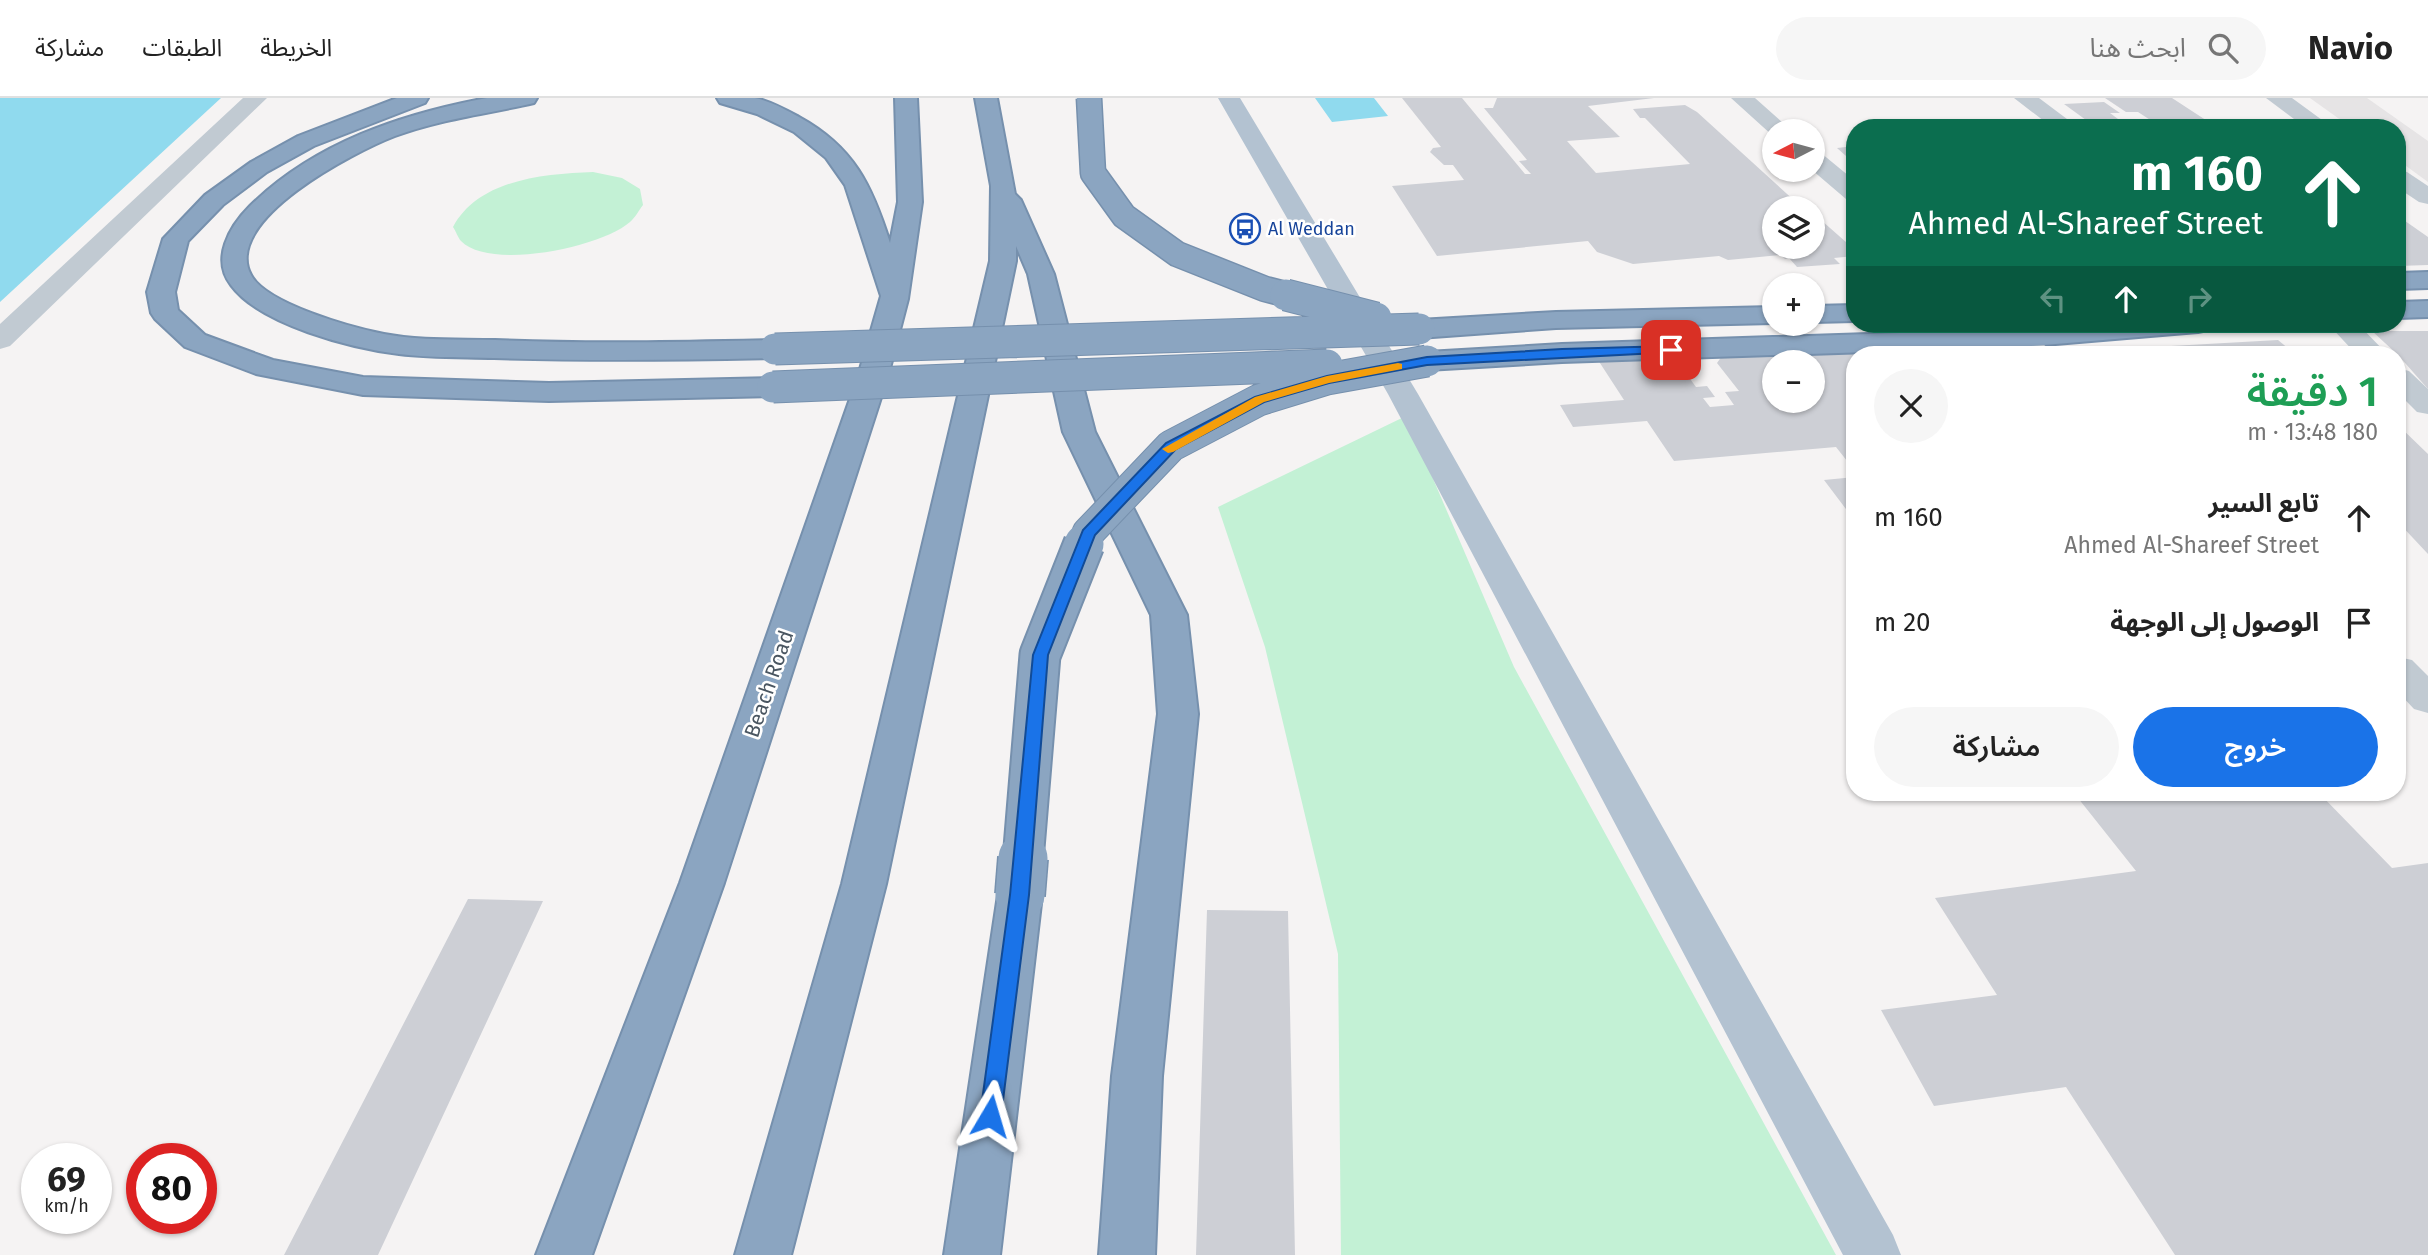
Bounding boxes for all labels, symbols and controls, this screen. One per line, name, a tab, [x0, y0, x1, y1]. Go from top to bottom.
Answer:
search box	[1776, 17, 2266, 80]
text: Navio	[2308, 28, 2393, 68]
icon: search	[2204, 29, 2242, 67]
text: ابحث هنا	[2090, 33, 2186, 64]
text: مشاركة	[35, 34, 104, 62]
text: الطبقات	[142, 34, 222, 62]
text: الخريطة	[260, 34, 332, 62]
north arrow	[1762, 119, 1825, 182]
map controls	[1762, 119, 1825, 413]
text: 160 m	[2131, 144, 2263, 203]
icon: ahead	[2287, 147, 2378, 238]
button: layers	[1762, 196, 1825, 259]
text: Ahmed Al-Shareef Street	[1909, 204, 2263, 242]
bus stop icon: Al Weddan	[1228, 212, 1262, 246]
place label: Al Weddan	[1268, 218, 1355, 240]
button: +	[1762, 273, 1825, 336]
icon: left	[2034, 280, 2072, 318]
icon: ahead	[2107, 280, 2145, 318]
icon: right	[2180, 280, 2218, 318]
pin	[1641, 320, 1701, 380]
icon: arrive	[1652, 331, 1690, 369]
button: −	[1762, 350, 1825, 413]
text: 1 دقيقة	[2247, 367, 2378, 417]
button: close	[1874, 369, 1948, 443]
text: 180 m · 13:48	[2247, 418, 2378, 446]
text: تابع السير	[2209, 488, 2319, 519]
icon: ahead	[2340, 499, 2378, 537]
text: 160 m	[1874, 502, 1943, 533]
text: Ahmed Al-Shareef Street	[2064, 531, 2319, 559]
icon: arrive	[2340, 604, 2378, 642]
text: 20 m	[1874, 607, 1931, 638]
text: الوصول إلى الوجهة	[2110, 607, 2319, 638]
street label: Beach Road	[739, 627, 799, 741]
button: مشاركة	[1874, 707, 2119, 787]
button: خروج	[2133, 707, 2378, 787]
position arrow	[953, 1079, 1027, 1153]
speed limit sign: 80	[126, 1143, 217, 1234]
text: 69	[47, 1158, 86, 1200]
text: km/h	[44, 1195, 89, 1217]

